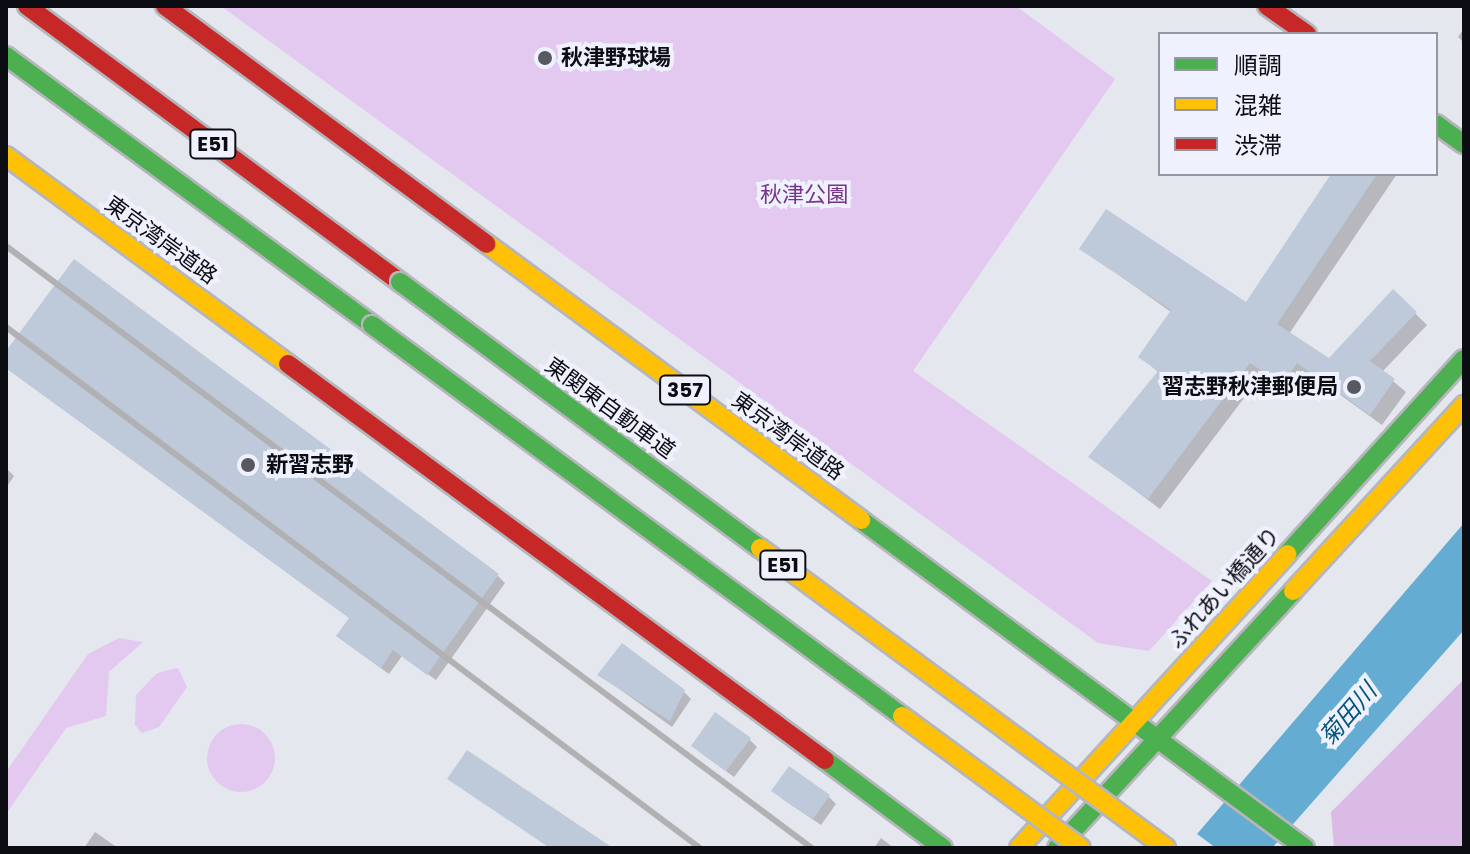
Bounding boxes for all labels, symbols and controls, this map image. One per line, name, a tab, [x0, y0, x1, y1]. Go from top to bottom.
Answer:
legend	[1158, 32, 1438, 176]
place label: 秋津野球場	[561, 45, 671, 71]
marker: 秋津野球場	[536, 49, 554, 67]
text: 順調	[1234, 49, 1282, 82]
text: 混雑	[1234, 89, 1282, 122]
road number: E51	[189, 128, 237, 160]
text: 渋滞	[1234, 129, 1282, 162]
park label: 秋津公園	[760, 182, 848, 208]
street label: 東京湾岸道路	[100, 191, 222, 289]
street label: 東関東自動車道	[540, 352, 680, 464]
road number: 357	[659, 374, 711, 406]
place label: 習志野秋津郵便局	[1162, 374, 1338, 400]
marker: 習志野秋津郵便局	[1345, 378, 1363, 396]
street label: 東京湾岸道路	[727, 387, 849, 485]
place label: 新習志野	[266, 452, 354, 478]
marker: 新習志野	[237, 454, 259, 476]
street label: ふれあい橋通り	[1163, 522, 1285, 654]
road number: E51	[759, 549, 807, 581]
water label: 菊田川	[1314, 677, 1382, 751]

